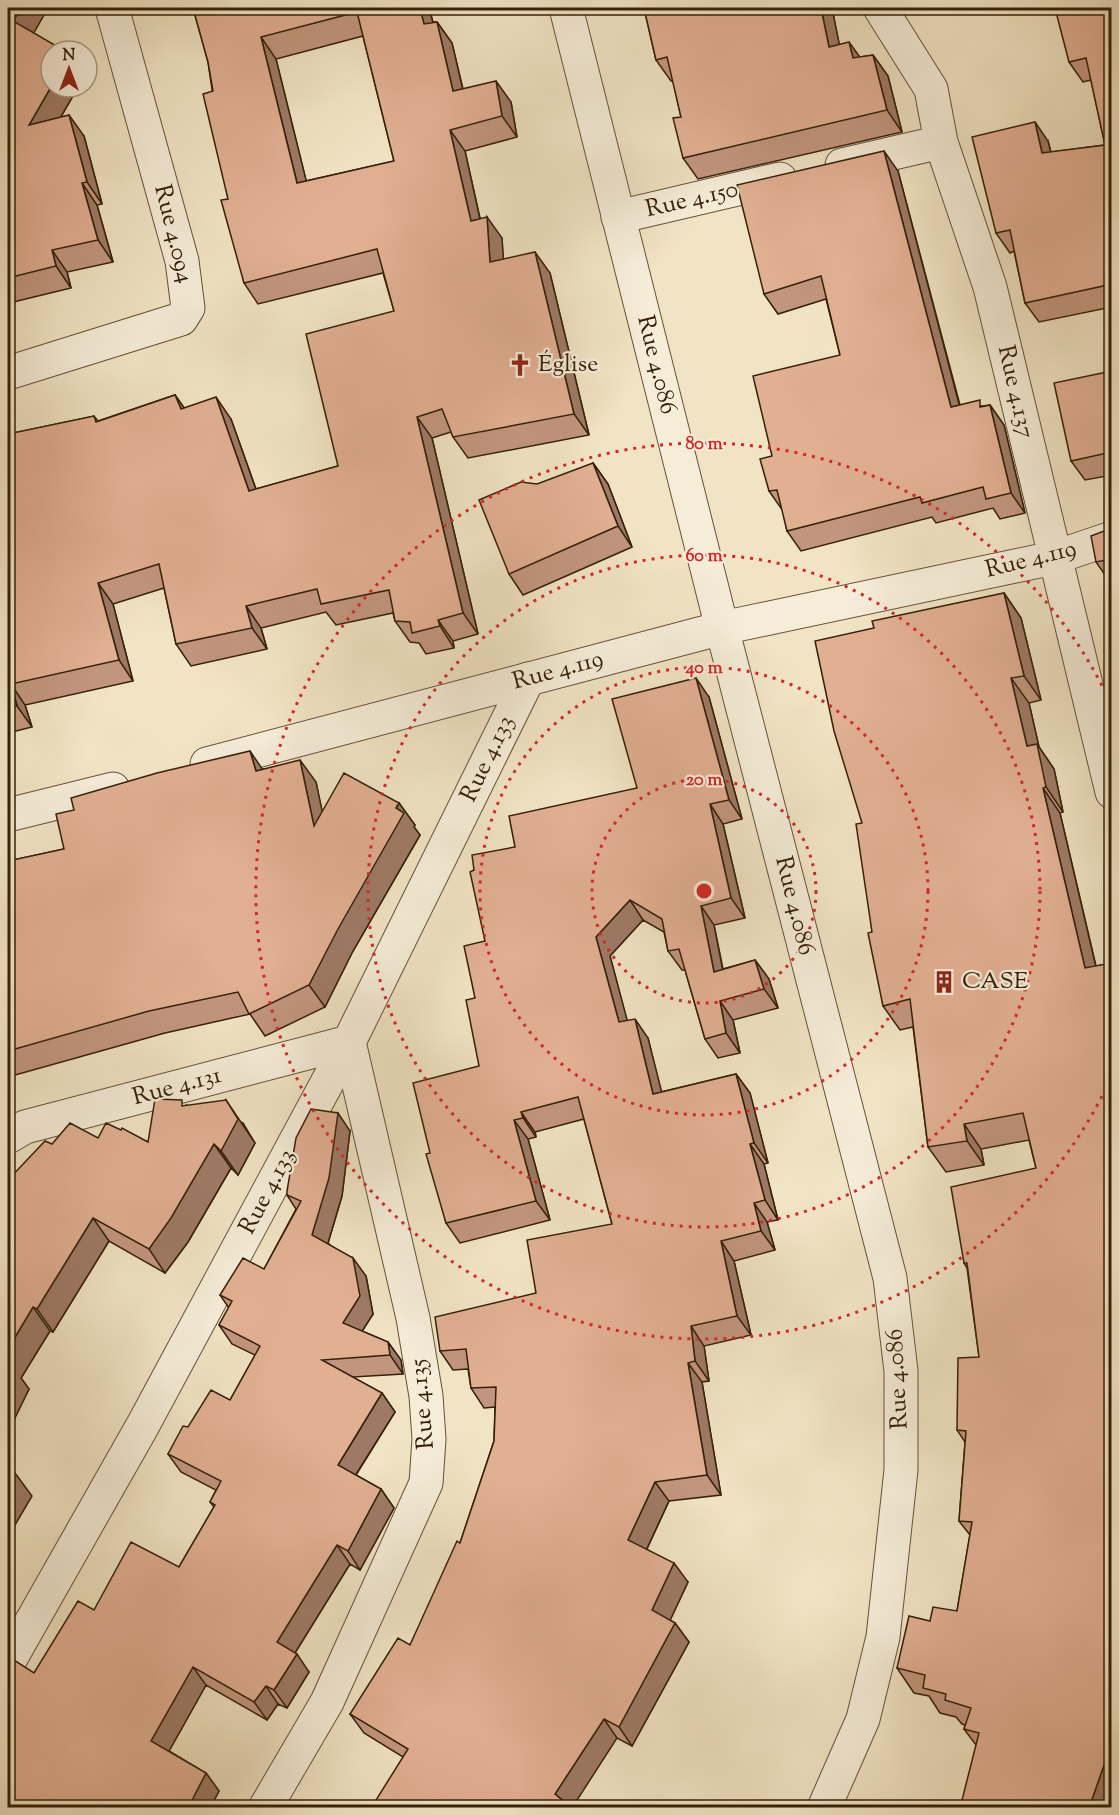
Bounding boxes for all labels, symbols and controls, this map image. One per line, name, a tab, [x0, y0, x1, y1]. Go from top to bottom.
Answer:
north arrow	[39, 39, 99, 99]
text: N	[63, 45, 76, 68]
street label: Rue 4.150	[642, 173, 742, 227]
street label: Rue 4.094	[144, 181, 202, 287]
street label: Rue 4.086	[627, 312, 685, 418]
street label: Rue 4.137	[988, 342, 1042, 442]
place label: Église	[538, 348, 598, 382]
church icon: Église	[507, 352, 533, 378]
text: 80 m	[685, 432, 723, 458]
street label: Rue 4.119	[982, 532, 1080, 588]
text: 60 m	[685, 544, 723, 570]
street label: Rue 4.119	[509, 643, 607, 699]
text: 40 m	[684, 656, 723, 682]
street label: Rue 4.133	[452, 710, 524, 808]
text: 20 m	[686, 768, 722, 794]
street label: Rue 4.086	[765, 853, 823, 959]
centre of rings	[694, 881, 714, 901]
place label: CASE	[962, 965, 1029, 999]
building icon: CASE	[931, 969, 957, 995]
street label: Rue 4.131	[129, 1059, 225, 1115]
street label: Rue 4.133	[231, 1143, 305, 1241]
street label: Rue 4.086	[878, 1328, 918, 1430]
street label: Rue 4.135	[402, 1357, 444, 1451]

